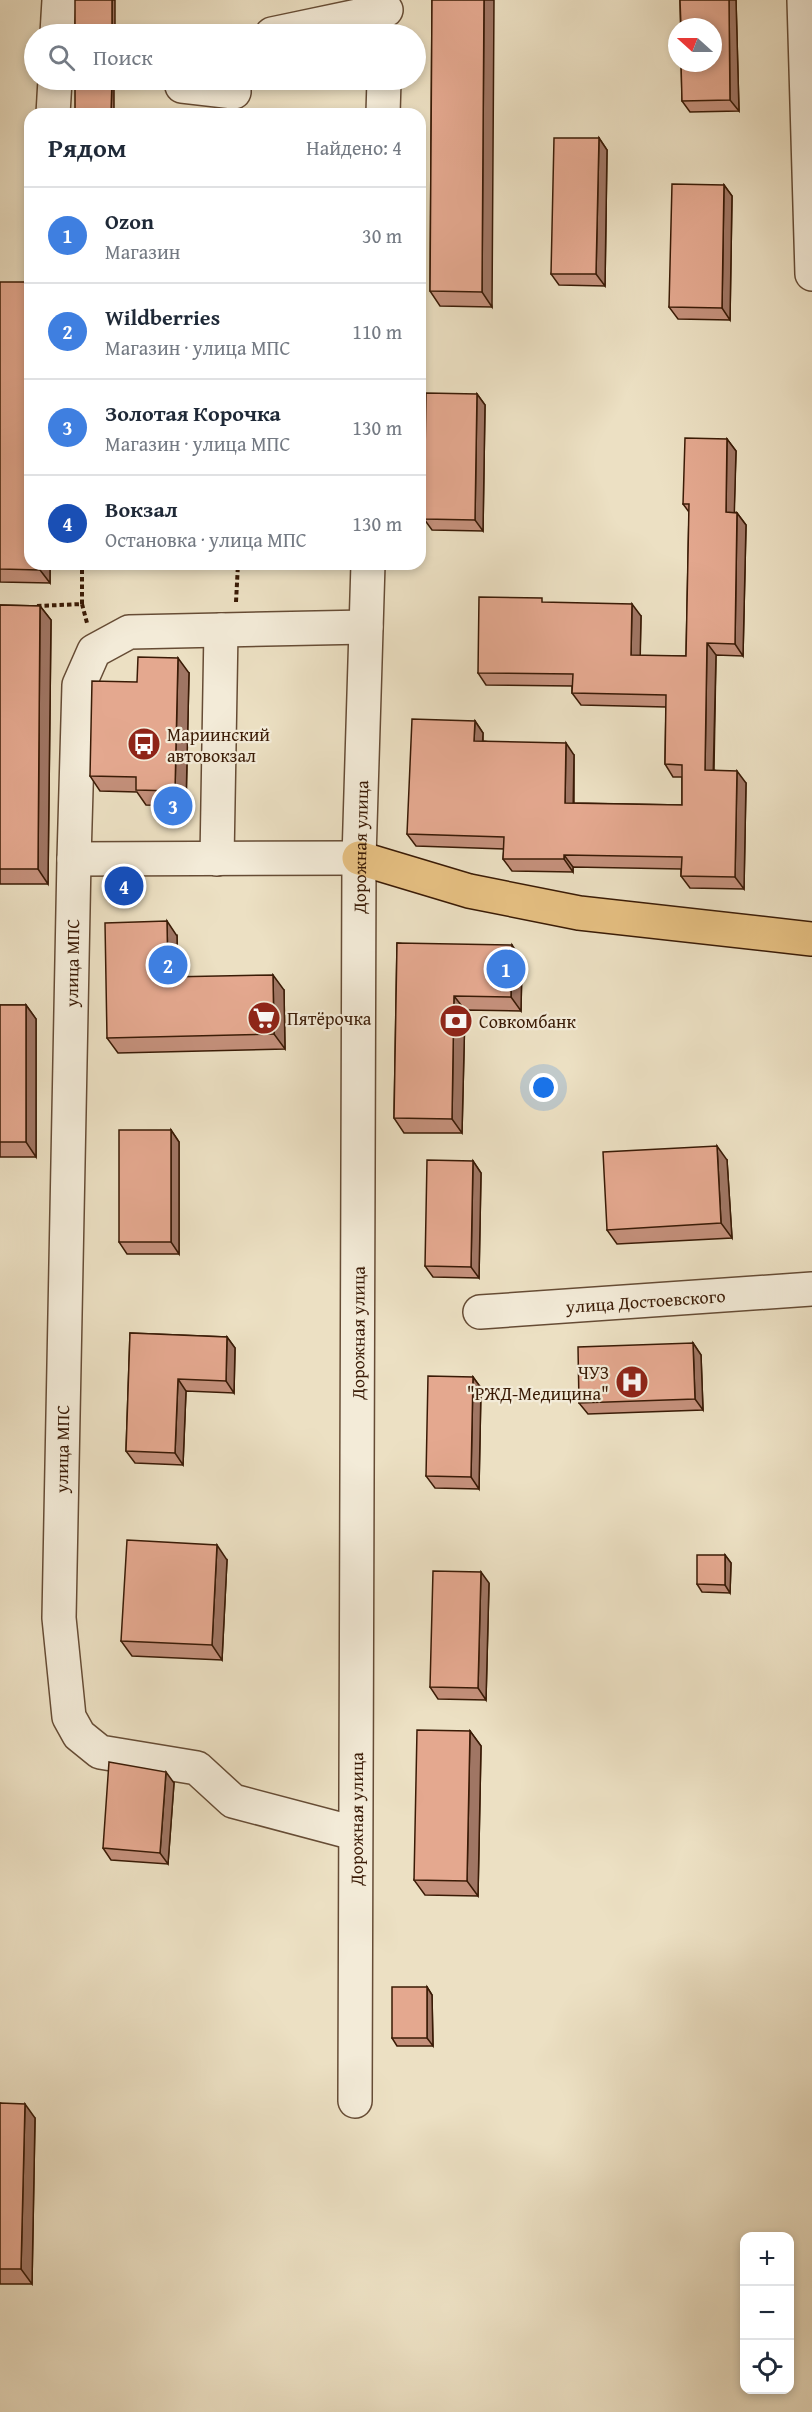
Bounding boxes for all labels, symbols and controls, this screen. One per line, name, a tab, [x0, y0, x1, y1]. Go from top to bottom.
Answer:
north arrow	[668, 18, 722, 72]
search box	[24, 24, 426, 90]
icon: search	[45, 41, 78, 74]
text: Поиск	[93, 41, 153, 73]
text: Рядом	[48, 128, 126, 167]
text: Найдено: 4	[306, 133, 402, 162]
text: Ozon	[105, 205, 154, 237]
text: 1	[62, 221, 73, 250]
text: 30 m	[362, 221, 402, 250]
text: Магазин	[105, 237, 180, 266]
text: Wildberries	[105, 301, 220, 333]
text: 2	[62, 317, 73, 346]
text: 110 m	[352, 317, 402, 346]
text: Магазин · улица МПС	[105, 333, 290, 362]
text: Золотая Корочка	[105, 397, 281, 429]
text: 3	[62, 413, 73, 442]
text: 130 m	[352, 413, 402, 442]
text: Магазин · улица МПС	[105, 429, 290, 458]
text: Вокзал	[105, 493, 178, 525]
text: 4	[62, 509, 73, 538]
text: 130 m	[352, 509, 402, 538]
text: Остановка · улица МПС	[105, 525, 307, 554]
place label: Мариинский автовокзал	[167, 721, 270, 769]
bus stop icon: Мариинский автовокзал	[126, 726, 162, 762]
street label: Дорожная улица	[345, 779, 375, 915]
pin: 3	[154, 784, 192, 828]
pin: 4	[104, 864, 144, 908]
street label: улица МПС	[58, 919, 86, 1008]
pin: 2	[148, 942, 188, 988]
pin: 1	[486, 946, 526, 992]
supermarket icon: Пятёрочка	[246, 1000, 282, 1036]
bank icon: Совкомбанк	[438, 1003, 474, 1039]
place label: Пятёрочка	[287, 1005, 372, 1032]
place label: Совкомбанк	[479, 1008, 576, 1035]
your location	[529, 1073, 558, 1102]
street label: Дорожная улица	[344, 1266, 371, 1401]
street label: улица Достоевского	[564, 1282, 726, 1320]
place label: ЧУЗ "РЖД-Медицина"	[467, 1359, 609, 1407]
hospital icon: ЧУЗ "РЖД-Медицина"	[614, 1364, 650, 1400]
street label: улица МПС	[48, 1405, 76, 1494]
street label: Дорожная улица	[342, 1752, 370, 1887]
map controls	[740, 2232, 794, 2394]
button: +	[740, 2232, 794, 2286]
button: −	[740, 2286, 794, 2340]
button: locate	[740, 2340, 794, 2394]

